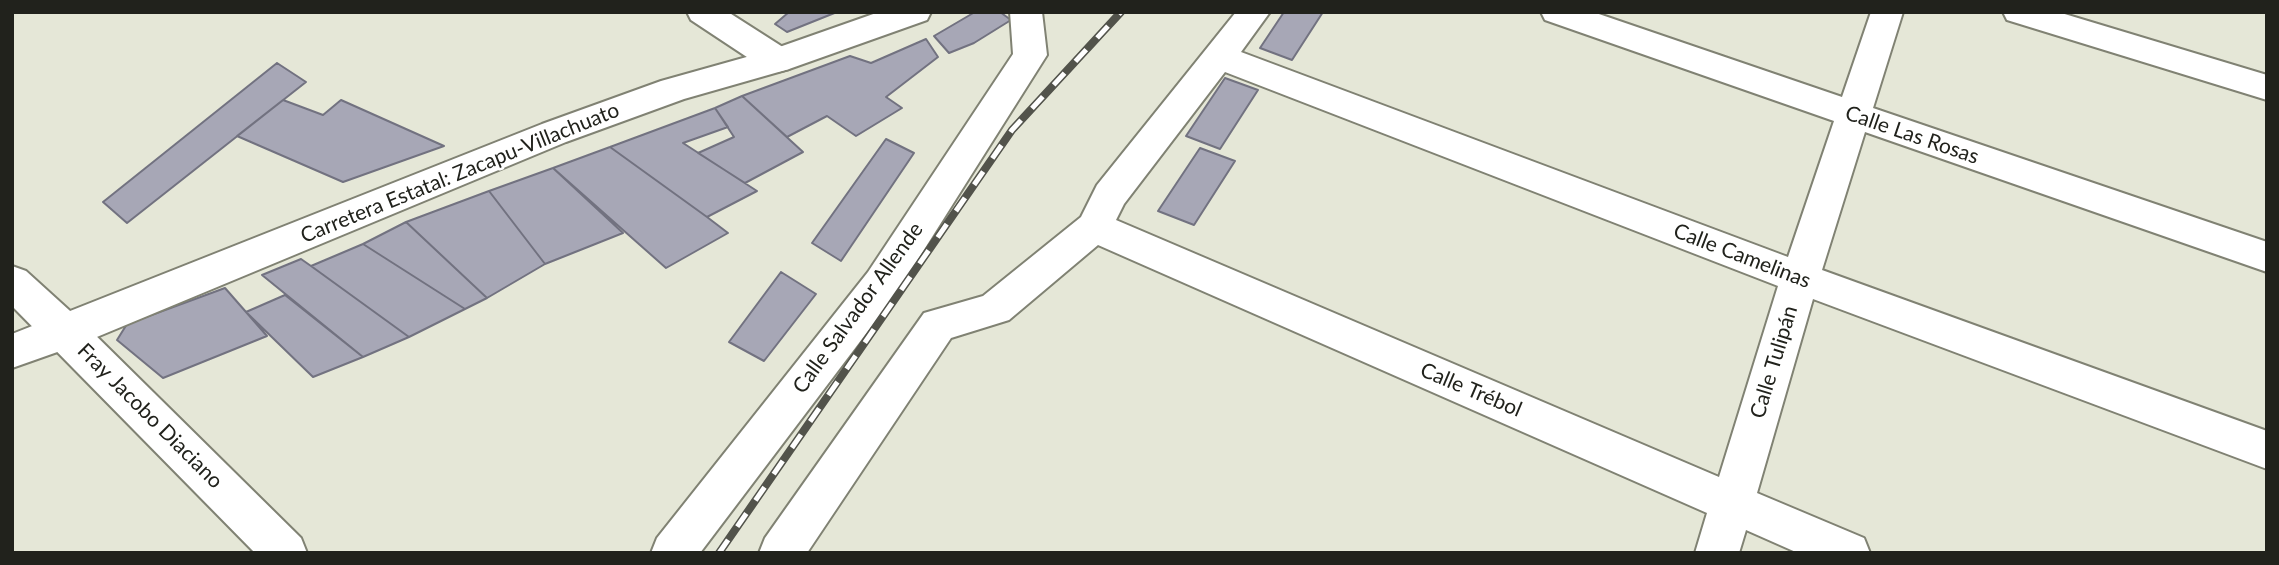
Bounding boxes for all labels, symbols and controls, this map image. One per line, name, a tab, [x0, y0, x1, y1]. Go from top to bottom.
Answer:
street label: Carretera Estatal: Zacapu-Villachuato	[297, 97, 623, 249]
street label: Calle Las Rosas	[1842, 100, 1982, 170]
street label: Calle Salvador Allende	[788, 218, 928, 398]
street label: Calle Camelinas	[1670, 218, 1814, 294]
street label: Calle Tulipán	[1745, 303, 1803, 421]
street label: Fray Jacobo Diaciano	[72, 338, 228, 494]
street label: Calle Trébol	[1416, 357, 1526, 423]

